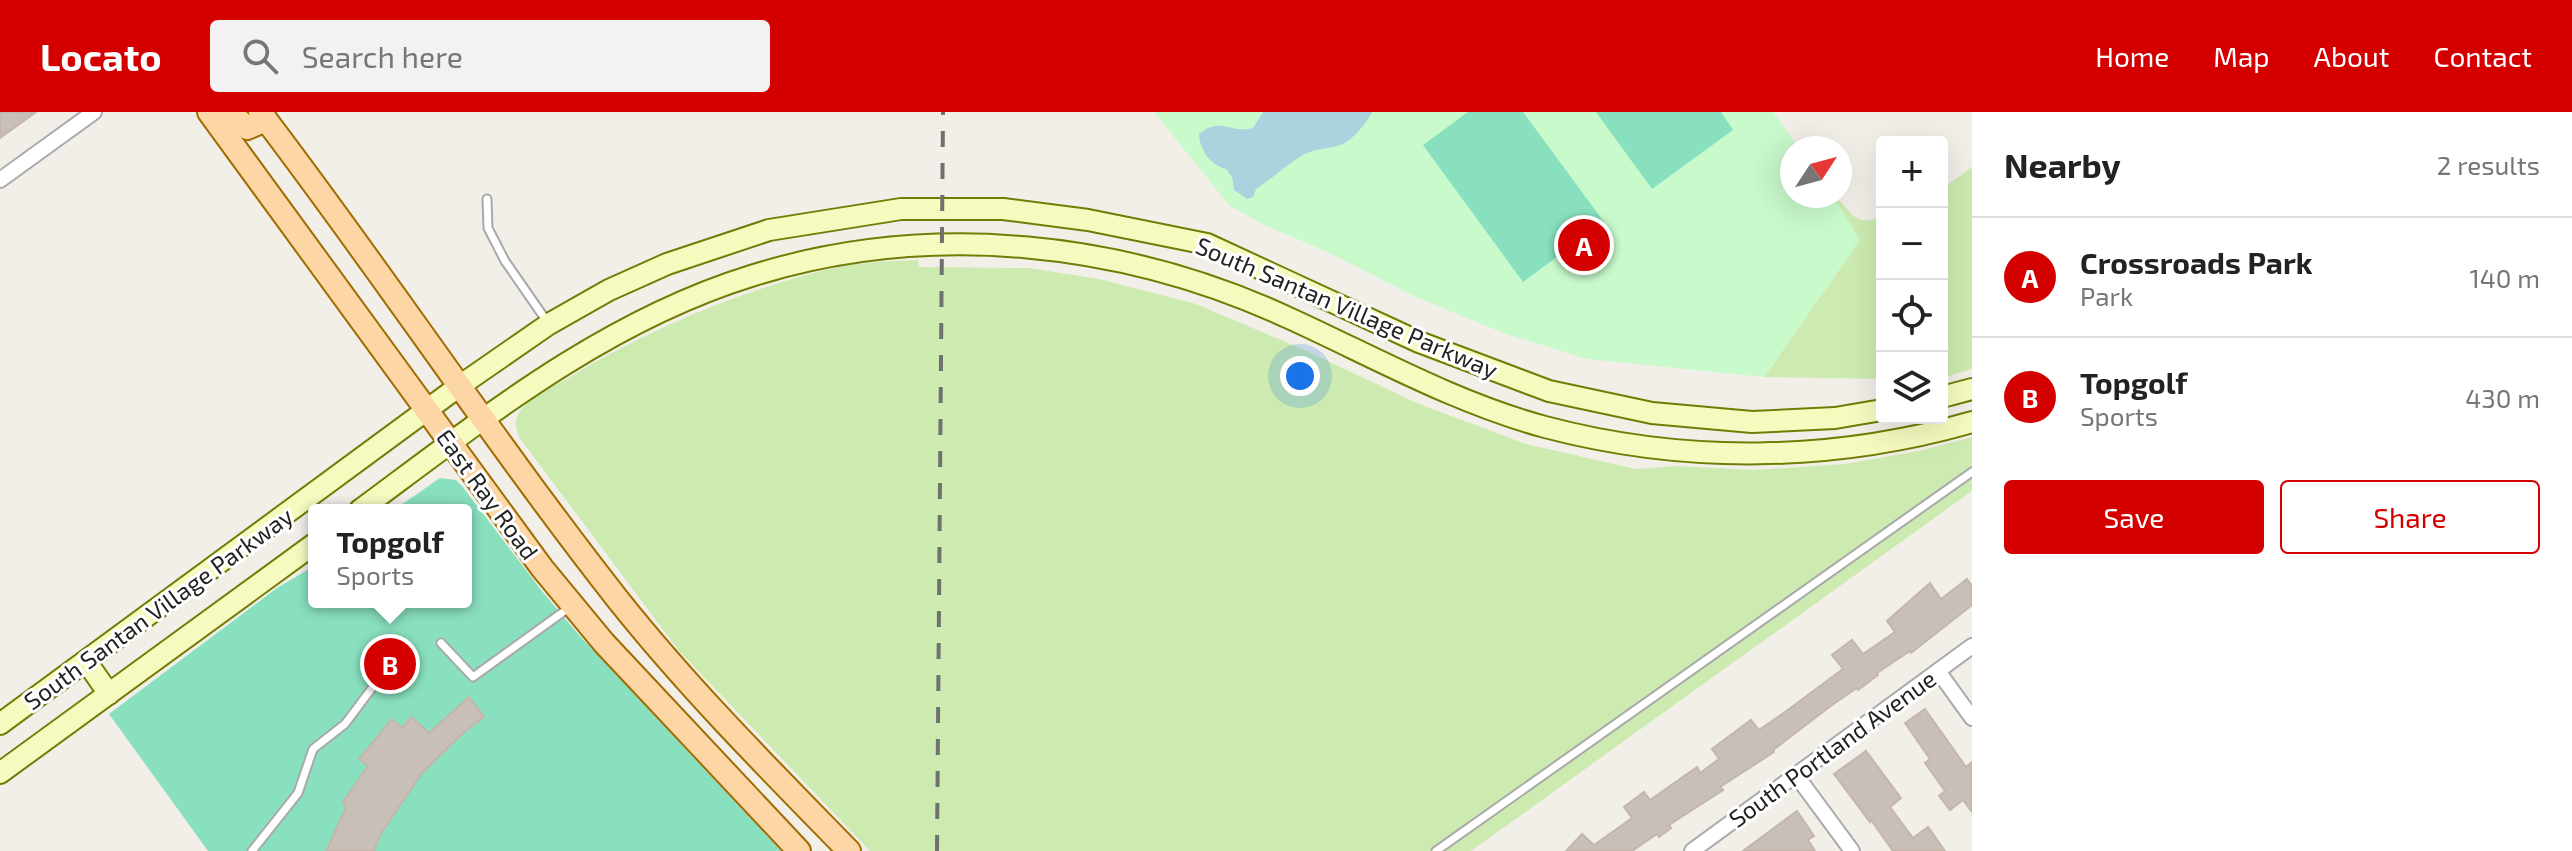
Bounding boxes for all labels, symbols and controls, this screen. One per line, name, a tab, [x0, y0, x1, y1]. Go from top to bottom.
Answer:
search box	[210, 20, 770, 92]
text: Locato	[40, 33, 162, 79]
icon: search	[238, 34, 282, 78]
text: Search here	[302, 38, 463, 74]
text: Home	[2095, 39, 2169, 73]
text: Map	[2213, 39, 2270, 73]
text: About	[2314, 39, 2389, 73]
text: Contact	[2433, 39, 2532, 73]
north arrow	[1780, 136, 1852, 208]
map controls	[1876, 136, 1948, 424]
button: +	[1876, 136, 1948, 208]
text: Nearby	[2004, 144, 2121, 185]
text: 2 results	[2437, 149, 2540, 180]
button: −	[1876, 208, 1948, 280]
pin: A	[1558, 215, 1610, 275]
street label: South Santan Village Parkway	[1192, 230, 1503, 384]
text: Crossroads Park	[2080, 244, 2313, 280]
text: A	[2022, 262, 2038, 293]
text: 140 m	[2469, 262, 2540, 293]
button: locate	[1876, 280, 1948, 352]
text: Park	[2080, 280, 2133, 311]
button: layers	[1876, 352, 1948, 424]
your location	[1280, 356, 1320, 396]
text: Topgolf	[2080, 364, 2187, 400]
text: B	[2022, 382, 2038, 413]
text: 430 m	[2465, 382, 2540, 413]
text: Sports	[2080, 400, 2158, 431]
street label: East Ray Road	[431, 423, 545, 565]
button: Save	[2004, 480, 2264, 554]
button: Share	[2280, 480, 2540, 554]
street label: South Santan Village Parkway	[18, 501, 298, 715]
popup	[308, 504, 472, 608]
text: Topgolf	[336, 523, 444, 559]
text: Sports	[336, 559, 414, 590]
pin: B	[364, 634, 416, 694]
street label: South Portland Avenue	[1723, 663, 1941, 833]

